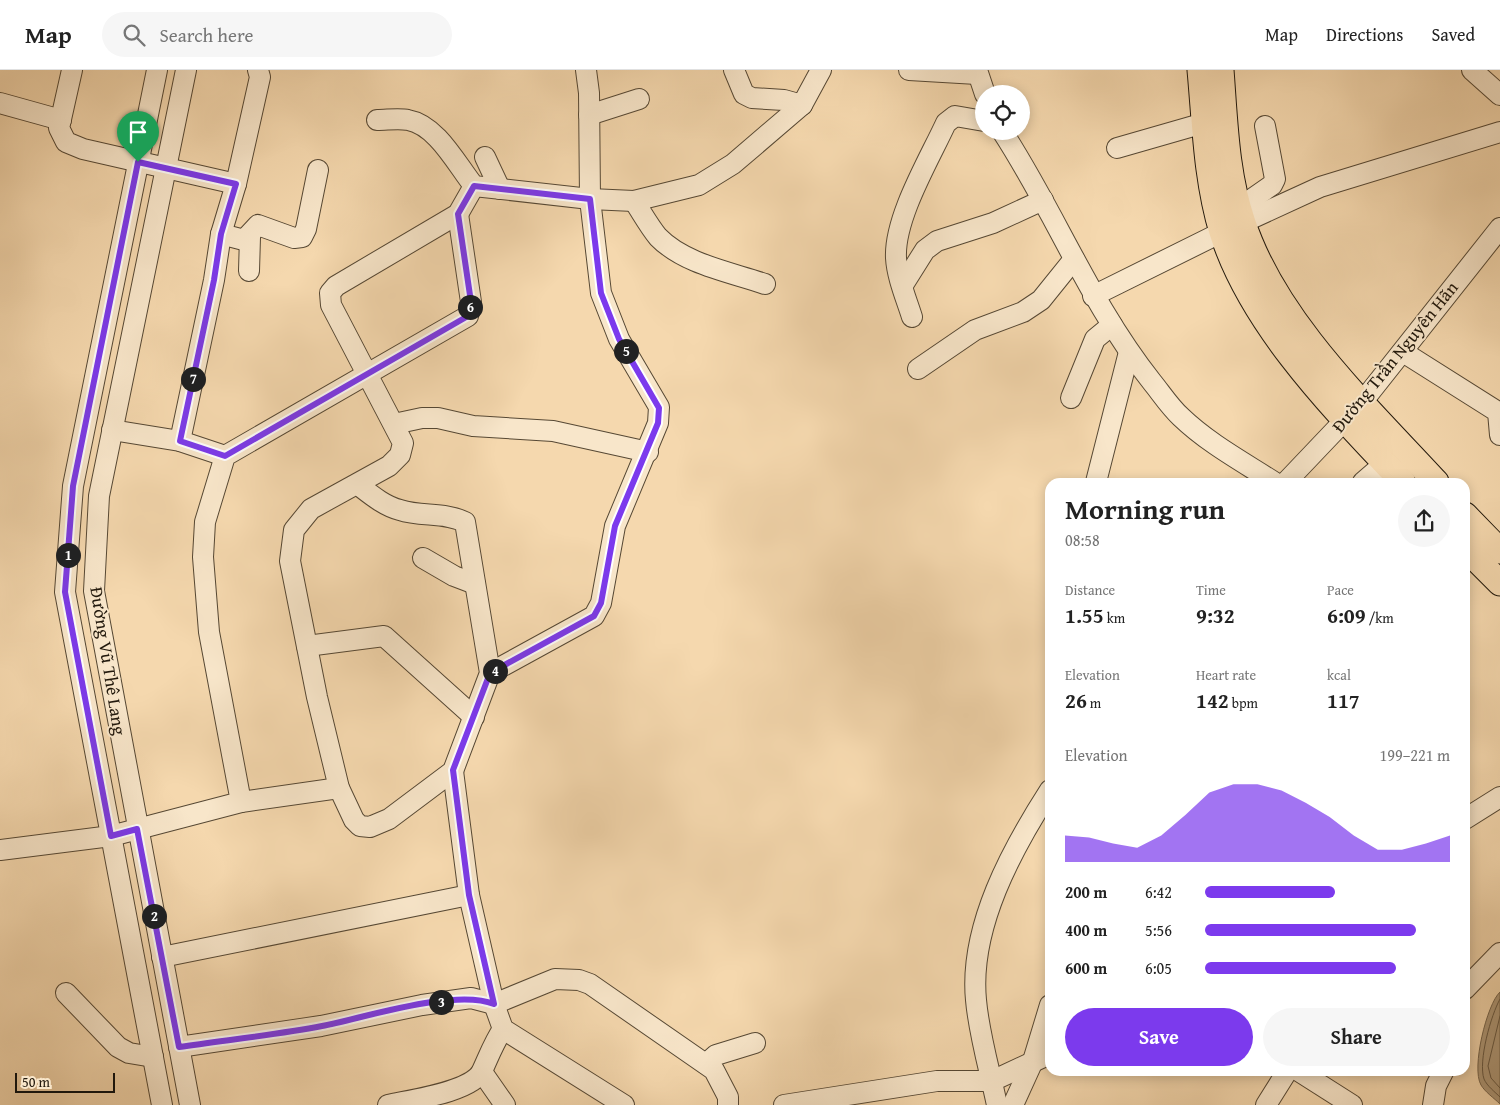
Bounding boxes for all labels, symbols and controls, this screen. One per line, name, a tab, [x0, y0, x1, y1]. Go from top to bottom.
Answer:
search box	[102, 12, 452, 57]
text: Map	[25, 17, 72, 52]
icon: search	[120, 21, 148, 49]
text: Search here	[160, 21, 253, 49]
text: Map	[1265, 21, 1298, 48]
text: Directions	[1326, 21, 1403, 48]
text: Saved	[1431, 21, 1475, 48]
map controls	[975, 85, 1030, 140]
button: locate	[975, 85, 1030, 140]
pin	[117, 111, 159, 162]
icon: arrive	[124, 118, 152, 146]
street label: Đường Trần Nguyên Hãn	[1325, 275, 1464, 438]
pin: 6	[458, 294, 482, 320]
text: 6	[467, 297, 474, 317]
pin: 5	[614, 338, 638, 364]
text: 5	[623, 341, 630, 361]
pin: 7	[180, 366, 206, 392]
text: 7	[190, 369, 197, 389]
text: Morning run	[1065, 488, 1225, 529]
button: share	[1398, 495, 1450, 547]
text: 08:58	[1065, 528, 1100, 552]
pin: 1	[56, 542, 80, 568]
text: 1	[65, 545, 72, 565]
text: Distance	[1065, 580, 1115, 600]
text: Time	[1196, 580, 1226, 600]
text: Pace	[1327, 580, 1354, 600]
street label: Đường Vũ Thê Lang	[83, 585, 134, 737]
text: 1.55	[1065, 600, 1104, 631]
text: 9:32	[1196, 600, 1235, 631]
text: 6:09	[1327, 600, 1366, 631]
text: km	[1104, 608, 1125, 628]
text: /km	[1366, 608, 1394, 628]
pin: 4	[482, 658, 508, 684]
text: 4	[492, 661, 499, 681]
text: Elevation	[1065, 665, 1120, 685]
text: Heart rate	[1196, 665, 1256, 685]
text: kcal	[1327, 665, 1351, 685]
text: 26	[1065, 685, 1087, 716]
text: 142	[1196, 685, 1229, 716]
text: 117	[1327, 685, 1360, 716]
text: m	[1087, 693, 1101, 713]
text: bpm	[1229, 693, 1258, 713]
text: Elevation	[1065, 743, 1128, 767]
text: 199–221 m	[1380, 743, 1450, 767]
text: 200 m	[1065, 880, 1107, 904]
text: 6:42	[1145, 880, 1172, 904]
pin: 2	[142, 904, 166, 928]
text: 2	[151, 906, 158, 926]
text: 400 m	[1065, 918, 1107, 942]
text: 5:56	[1145, 918, 1172, 942]
text: 600 m	[1065, 956, 1107, 980]
text: 6:05	[1145, 956, 1172, 980]
pin: 3	[428, 990, 454, 1014]
text: 3	[438, 992, 445, 1012]
button: Save	[1065, 1008, 1253, 1066]
button: Share	[1263, 1008, 1450, 1066]
scale bar	[15, 1070, 115, 1093]
text: 50 m	[22, 1072, 50, 1092]

